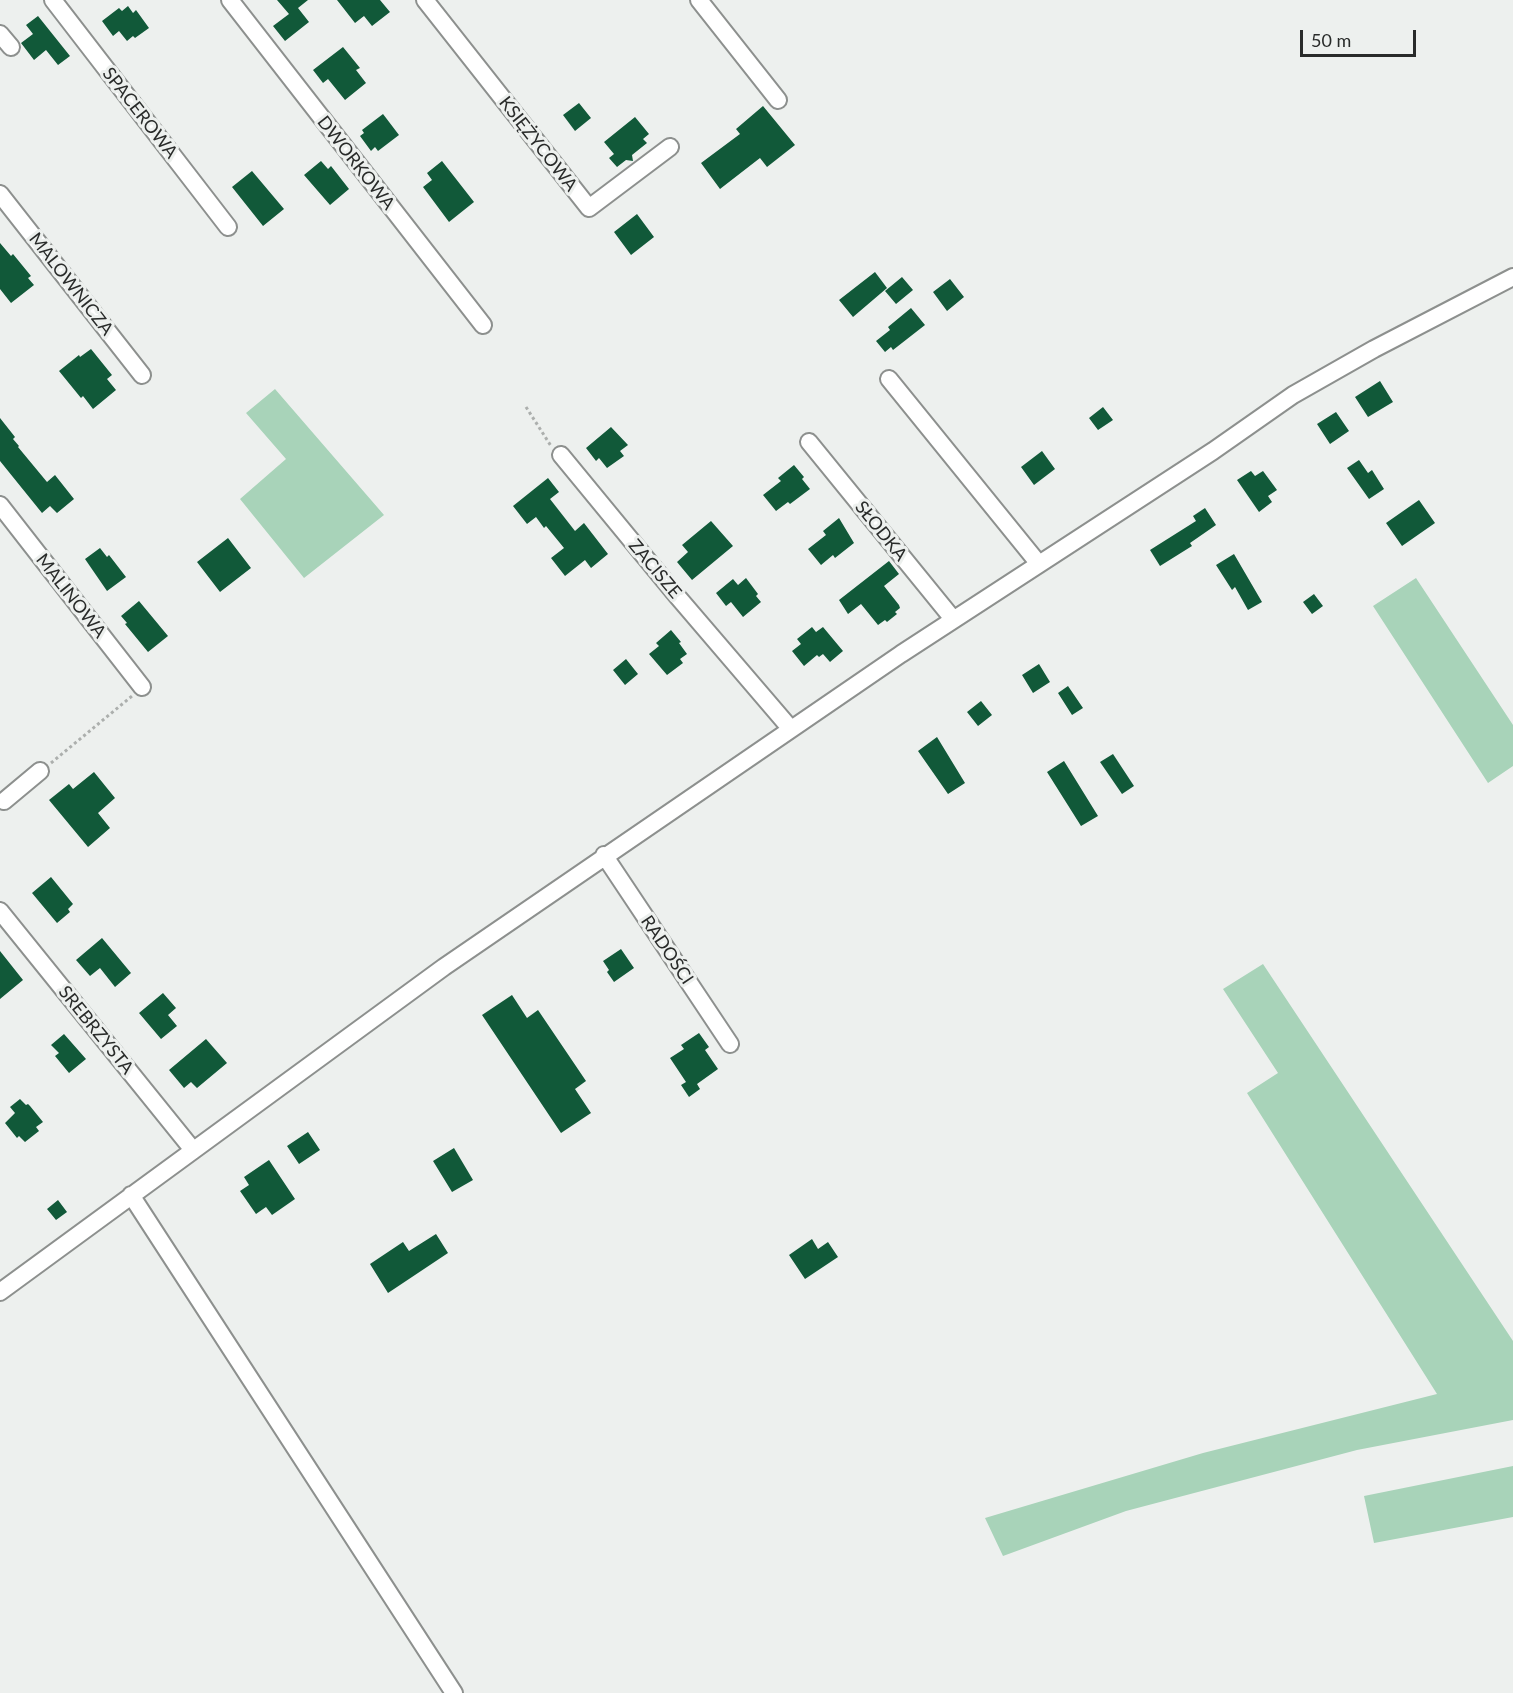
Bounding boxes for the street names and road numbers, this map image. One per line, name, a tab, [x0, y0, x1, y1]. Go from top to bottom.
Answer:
street label: SPACEROWA	[98, 63, 182, 163]
street label: KSIĘŻYCOWA	[494, 92, 582, 196]
street label: DWORKOWA	[313, 112, 399, 214]
street label: MALOWNICZA	[24, 228, 118, 340]
street label: SŁODKA	[850, 497, 912, 565]
street label: ZACISZE	[624, 535, 686, 603]
street label: MALINOWA	[31, 549, 111, 643]
street label: RADOŚCI	[636, 911, 698, 989]
street label: SREBRZYSTA	[54, 981, 138, 1079]

